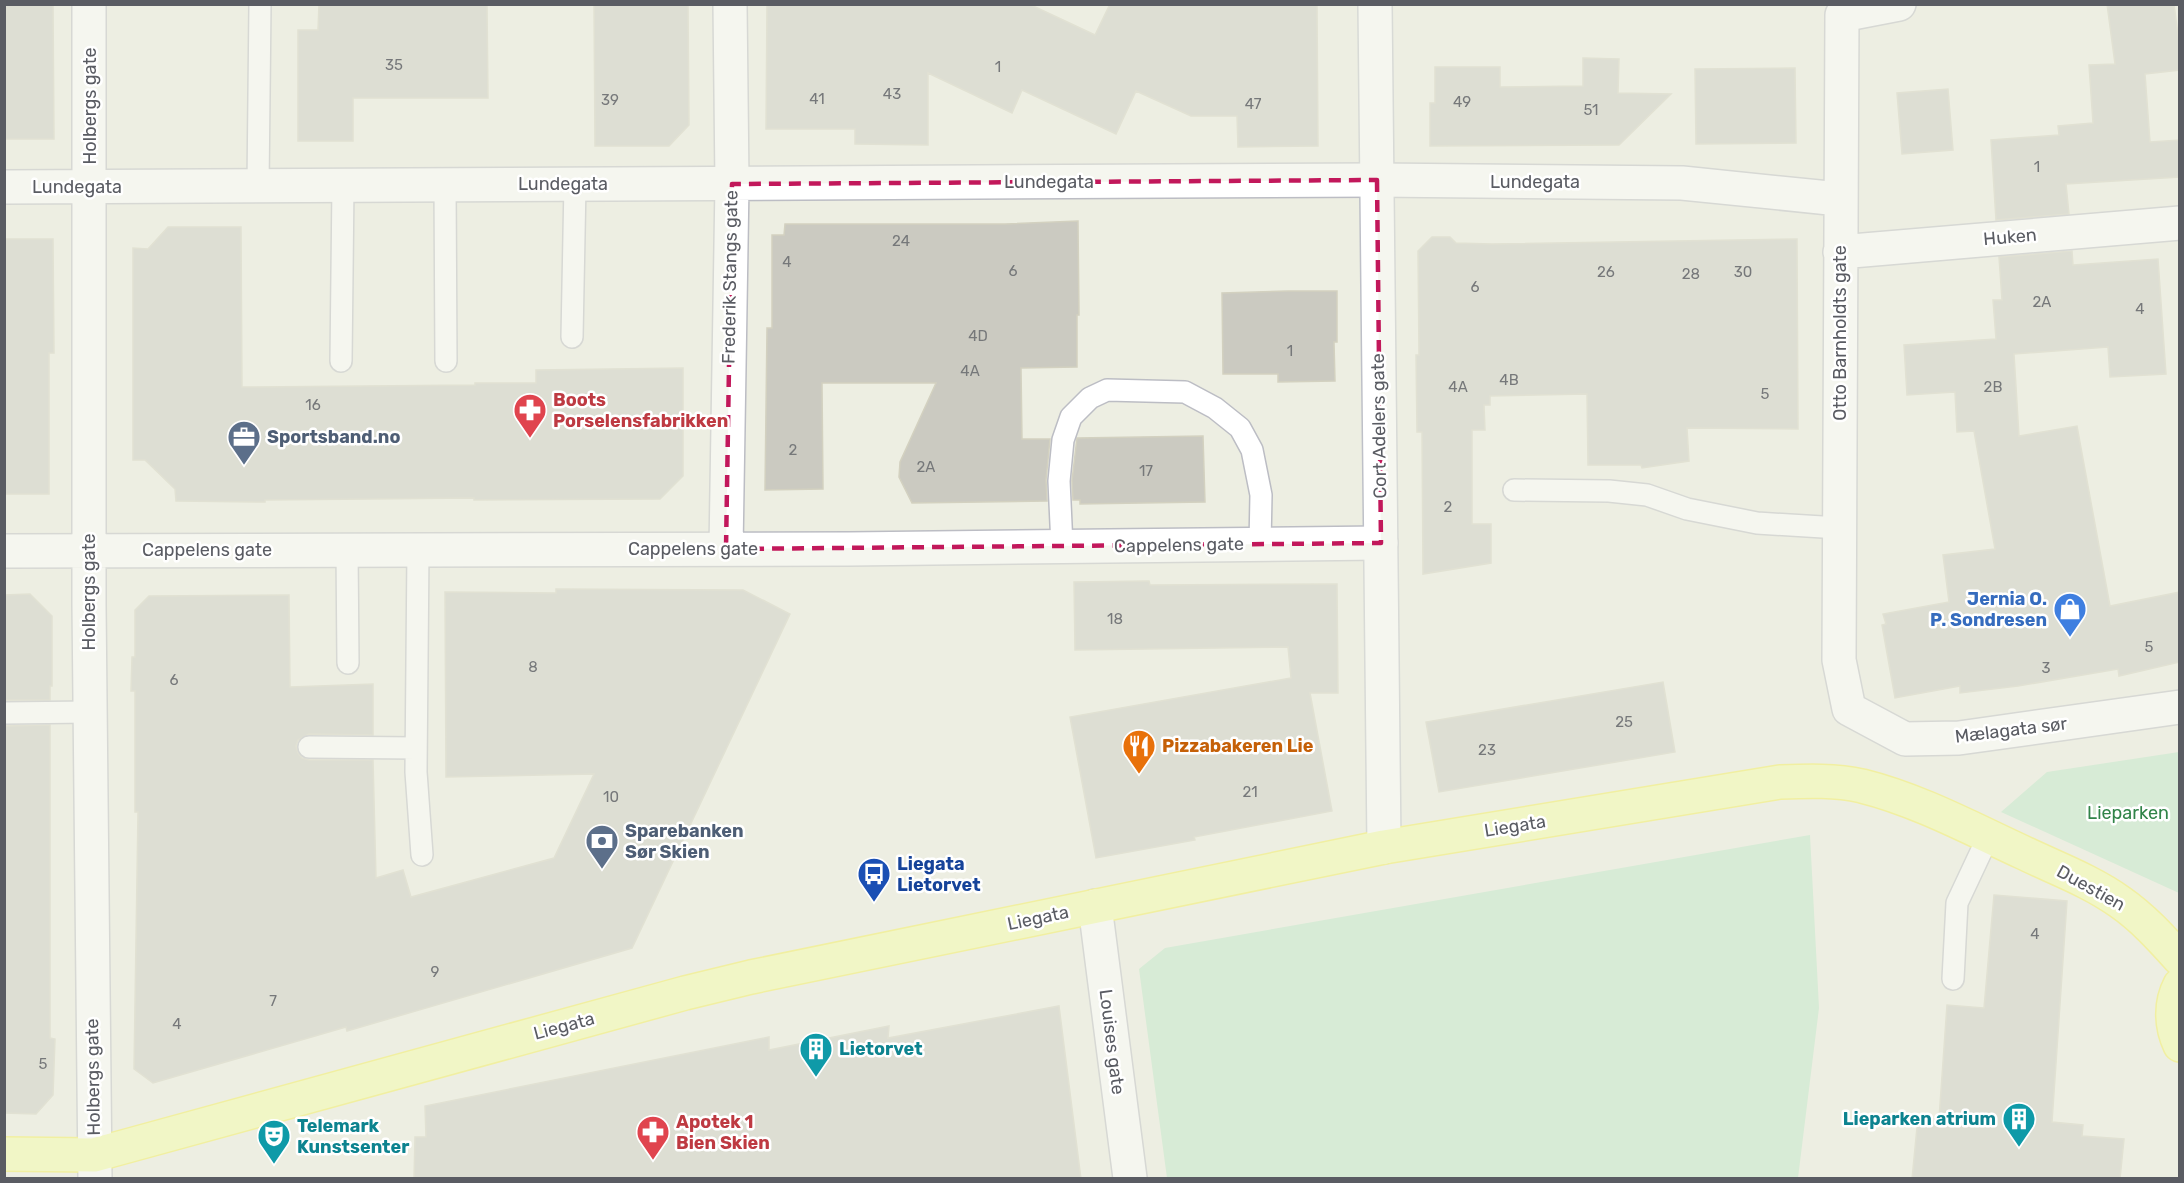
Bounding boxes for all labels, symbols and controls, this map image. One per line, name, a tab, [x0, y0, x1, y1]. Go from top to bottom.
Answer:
street label: Holbergs gate	[79, 47, 101, 165]
house number: 35	[385, 56, 403, 74]
house number: 1	[995, 58, 1001, 76]
house number: 43	[883, 85, 901, 103]
house number: 41	[809, 90, 825, 108]
house number: 39	[601, 91, 619, 109]
house number: 49	[1453, 93, 1471, 111]
house number: 47	[1245, 95, 1262, 113]
house number: 51	[1583, 101, 1599, 119]
house number: 1	[2034, 158, 2040, 176]
street label: Lundegata	[1004, 171, 1094, 193]
street label: Lundegata	[1490, 171, 1580, 193]
street label: Lundegata	[518, 173, 608, 195]
street label: Lundegata	[32, 176, 122, 198]
street label: Frederik Stangs gate	[717, 190, 743, 364]
street label: Huken	[1982, 224, 2038, 250]
house number: 24	[892, 232, 910, 250]
street label: Otto Barnholdts gate	[1829, 245, 1851, 421]
house number: 4	[782, 253, 792, 271]
house number: 6	[1008, 262, 1018, 280]
house number: 26	[1597, 263, 1615, 281]
house number: 30	[1734, 263, 1752, 281]
house number: 28	[1682, 265, 1700, 283]
house number: 6	[1470, 278, 1480, 296]
house number: 2A	[2033, 293, 2051, 311]
house number: 4	[2135, 300, 2145, 318]
house number: 4D	[968, 327, 988, 345]
house number: 1	[1287, 342, 1293, 360]
street label: Cort Adelers gate	[1367, 353, 1391, 499]
house number: 4A	[960, 362, 980, 380]
house number: 4B	[1499, 371, 1519, 389]
house number: 4A	[1448, 378, 1468, 396]
house number: 2B	[1984, 378, 2002, 396]
house number: 5	[1761, 385, 1770, 403]
place label: Boots Porselensfabrikken	[553, 389, 728, 432]
pharmacy icon: Boots Porselensfabrikken	[512, 392, 548, 439]
house number: 16	[305, 396, 321, 414]
office icon: Sportsband.no	[226, 419, 262, 466]
place label: Sportsband.no	[267, 426, 400, 448]
house number: 2	[789, 441, 798, 459]
house number: 2A	[917, 458, 935, 476]
house number: 17	[1139, 462, 1153, 480]
house number: 2	[1444, 498, 1453, 516]
street label: Holbergs gate	[78, 533, 100, 651]
street label: Cappelens gate	[1114, 533, 1244, 557]
street label: Cappelens gate	[628, 538, 758, 560]
street label: Cappelens gate	[142, 539, 272, 561]
place label: Jernia O. P. Sondresen	[1930, 588, 2047, 631]
shop icon: Jernia O. P. Sondresen	[2052, 591, 2088, 638]
house number: 18	[1107, 610, 1123, 628]
house number: 5	[2145, 638, 2154, 656]
house number: 8	[528, 658, 538, 676]
house number: 3	[2041, 659, 2051, 677]
house number: 6	[169, 671, 179, 689]
street label: Mælagata sør	[1954, 712, 2069, 748]
house number: 25	[1615, 713, 1633, 731]
restaurant icon: Pizzabakeren Lie	[1121, 728, 1157, 775]
place label: Pizzabakeren Lie	[1162, 735, 1314, 757]
house number: 23	[1478, 741, 1496, 759]
house number: 21	[1242, 783, 1258, 801]
house number: 10	[603, 788, 619, 806]
park label: Lieparken	[2087, 802, 2169, 824]
street label: Liegata	[1483, 810, 1547, 842]
place label: Sparebanken Sør Skien	[625, 820, 744, 863]
bank icon: Sparebanken Sør Skien	[584, 823, 620, 870]
place label: Liegata Lietorvet	[897, 853, 981, 896]
bus stop icon: Liegata Lietorvet	[856, 856, 892, 903]
street label: Duestien	[2053, 860, 2129, 916]
street label: Liegata	[1005, 901, 1071, 935]
house number: 4	[2030, 925, 2040, 943]
house number: 9	[431, 963, 440, 981]
street label: Louises gate	[1095, 988, 1129, 1096]
house number: 7	[269, 992, 277, 1010]
street label: Liegata	[531, 1007, 597, 1045]
house number: 4	[172, 1015, 182, 1033]
street label: Holbergs gate	[81, 1018, 105, 1136]
building icon: Lietorvet	[798, 1031, 834, 1078]
place label: Lietorvet	[839, 1038, 923, 1060]
house number: 5	[39, 1055, 48, 1073]
building icon: Lieparken atrium	[2001, 1101, 2037, 1148]
place label: Lieparken atrium	[1843, 1108, 1996, 1130]
place label: Apotek 1 Bien Skien	[676, 1111, 770, 1154]
pharmacy icon: Apotek 1 Bien Skien	[635, 1114, 671, 1161]
place label: Telemark Kunstsenter	[297, 1115, 409, 1158]
theatre icon: Telemark Kunstsenter	[256, 1118, 292, 1165]

